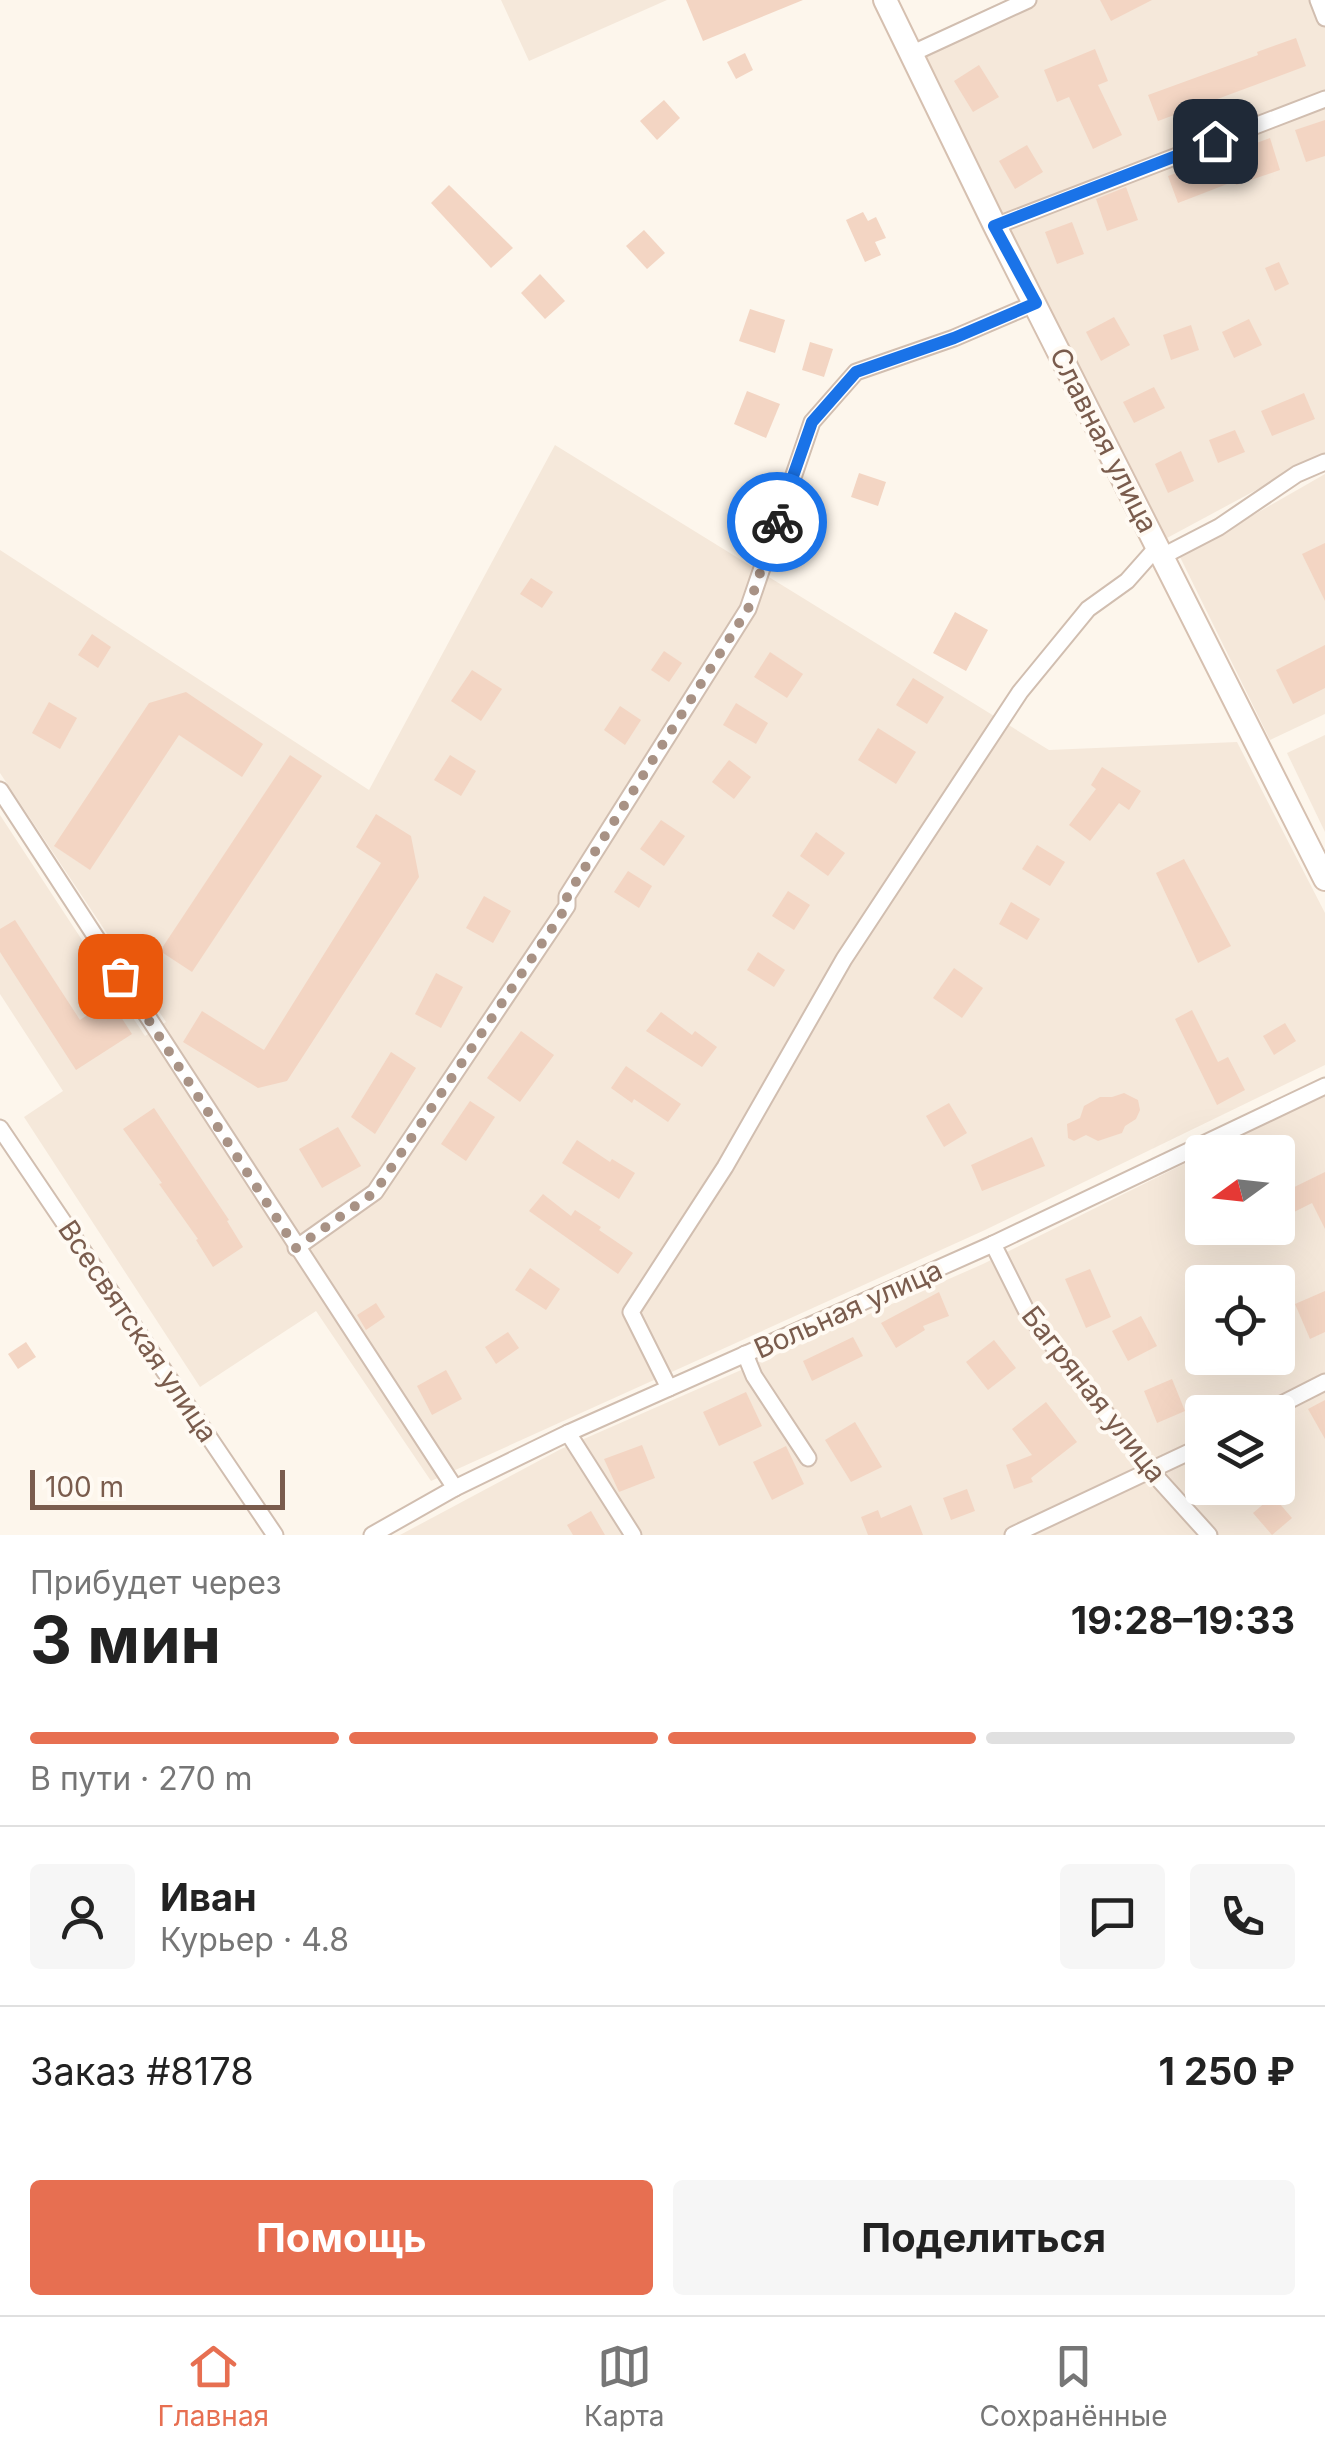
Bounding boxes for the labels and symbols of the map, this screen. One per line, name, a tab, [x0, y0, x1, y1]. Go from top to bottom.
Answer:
pin	[1173, 99, 1258, 184]
street label: Славная улица	[1043, 342, 1165, 538]
courier	[727, 472, 827, 572]
pin	[78, 934, 163, 1019]
north arrow	[1185, 1135, 1295, 1245]
street label: Всесвятская улица	[51, 1214, 225, 1448]
street label: Вольная улица	[749, 1252, 947, 1366]
street label: Багряная улица	[1015, 1299, 1173, 1489]
scale bar	[30, 1465, 285, 1510]

